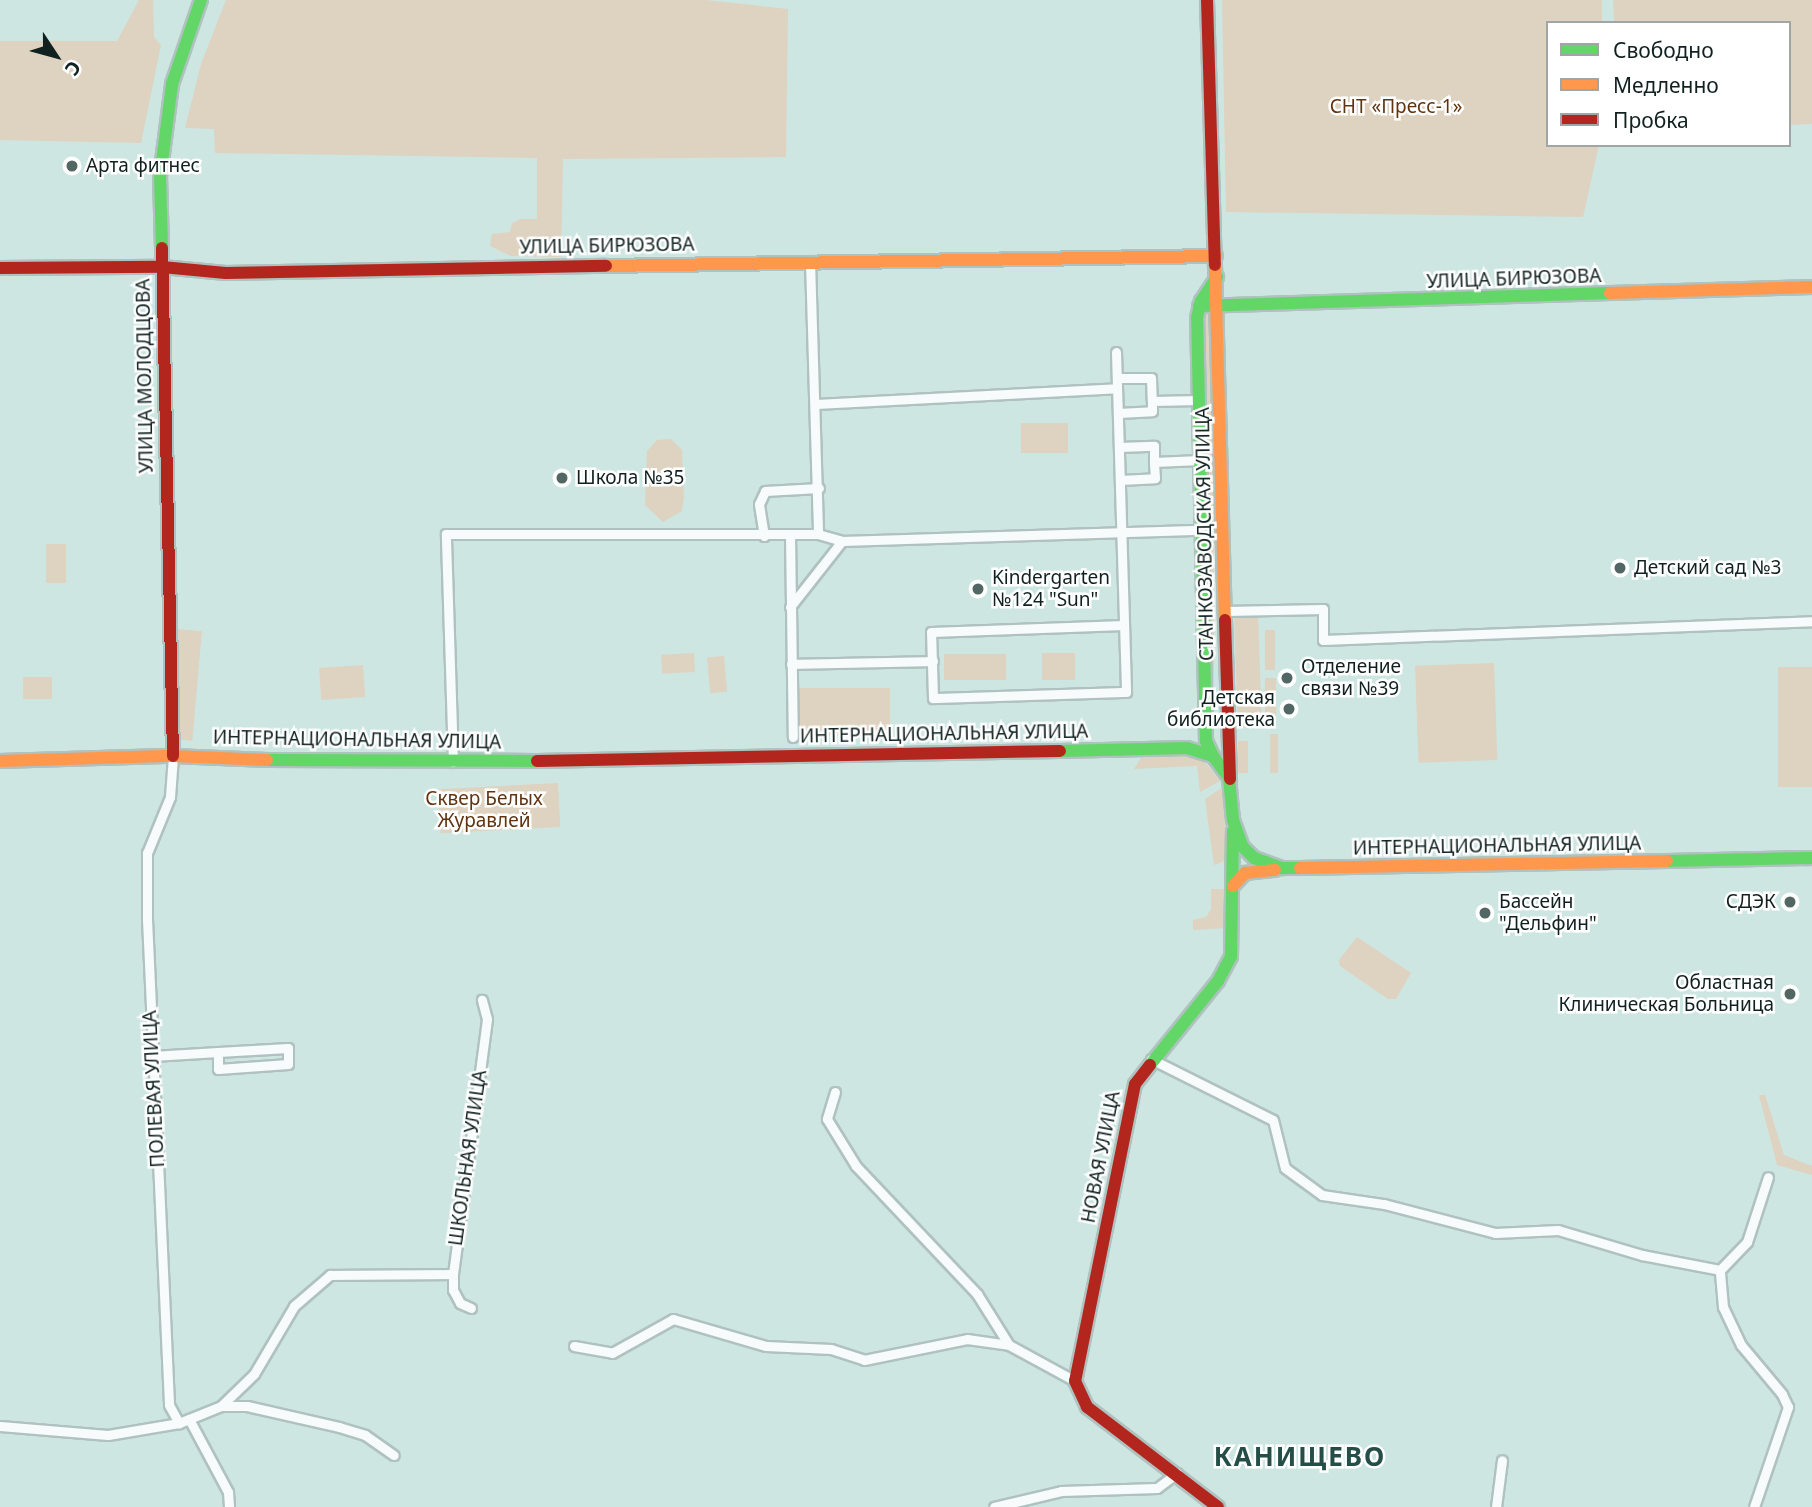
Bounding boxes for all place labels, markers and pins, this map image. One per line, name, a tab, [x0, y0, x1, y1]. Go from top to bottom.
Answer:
place label: Арта фитнес	[86, 155, 200, 177]
marker: Арта фитнес	[64, 158, 80, 174]
place label: Школа №35	[576, 467, 684, 489]
marker: Школа №35	[554, 470, 570, 486]
place label: Детский сад №3	[1634, 557, 1781, 579]
marker: Детский сад №3	[1612, 560, 1628, 576]
place label: Kindergarten №124 "Sun"	[992, 567, 1110, 611]
marker: Kindergarten №124 "Sun"	[970, 581, 986, 597]
place label: Отделение связи №39	[1301, 656, 1401, 700]
marker: Отделение связи №39	[1279, 670, 1295, 686]
place label: Детская библиотека	[1167, 687, 1275, 731]
marker: Детская библиотека	[1281, 701, 1297, 717]
place label: Бассейн "Дельфин"	[1499, 891, 1597, 935]
place label: СДЭК	[1726, 891, 1776, 913]
marker: СДЭК	[1782, 894, 1798, 910]
marker: Бассейн "Дельфин"	[1477, 905, 1493, 921]
place label: Областная Клиническая Больница	[1558, 972, 1774, 1016]
marker: Областная Клиническая Больница	[1780, 984, 1800, 1004]

